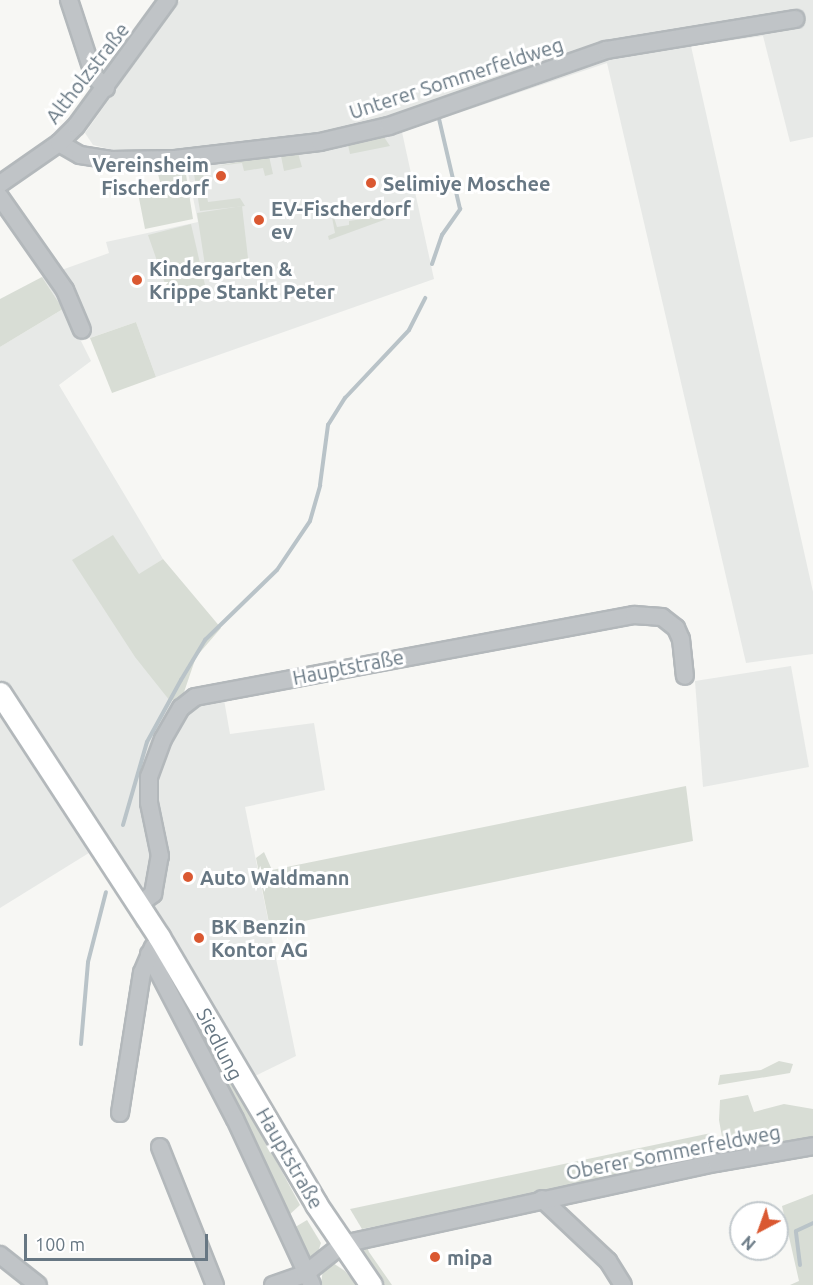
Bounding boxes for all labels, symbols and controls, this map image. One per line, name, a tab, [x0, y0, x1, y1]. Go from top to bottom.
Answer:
street label: Altholzstraße	[40, 18, 134, 128]
street label: Unterer Sommerfeldweg	[346, 32, 566, 124]
place label: Vereinsheim Fischerdorf	[92, 152, 209, 199]
marker: Vereinsheim Fischerdorf	[214, 169, 228, 183]
place label: Selimiye Moschee	[383, 171, 551, 195]
marker: Selimiye Moschee	[364, 176, 378, 190]
place label: EV-Fischerdorf ev	[271, 196, 411, 243]
marker: EV-Fischerdorf ev	[252, 213, 266, 227]
place label: Kindergarten & Krippe Stankt Peter	[149, 256, 335, 303]
marker: Kindergarten & Krippe Stankt Peter	[130, 273, 144, 287]
street label: Hauptstraße	[290, 644, 406, 690]
place label: Auto Waldmann	[200, 865, 350, 889]
marker: Auto Waldmann	[181, 870, 195, 884]
place label: BK Benzin Kontor AG	[211, 915, 308, 962]
marker: BK Benzin Kontor AG	[192, 931, 206, 945]
street label: Siedlung	[192, 1004, 248, 1084]
street label: Hauptstraße	[251, 1103, 329, 1213]
street label: Oberer Sommerfeldweg	[564, 1119, 782, 1185]
north arrow	[729, 1201, 789, 1261]
scale bar	[27, 1222, 212, 1260]
text: N	[738, 1232, 759, 1254]
text: 100 m	[35, 1234, 85, 1254]
place label: mipa	[447, 1245, 493, 1269]
marker: mipa	[428, 1250, 442, 1264]

